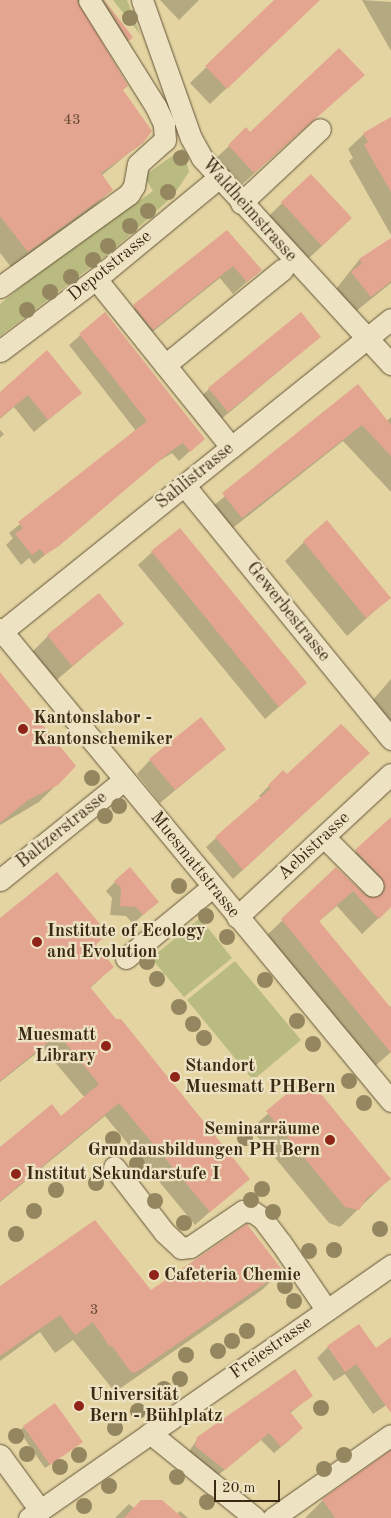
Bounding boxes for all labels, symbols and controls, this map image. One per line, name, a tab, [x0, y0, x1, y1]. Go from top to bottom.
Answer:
house number: 43	[63, 112, 81, 130]
street label: Waldheimstrasse	[197, 154, 301, 266]
street label: Depotstrasse	[64, 226, 156, 306]
street label: Sahlistrasse	[152, 438, 238, 514]
street label: Gewerbestrasse	[241, 558, 335, 666]
place label: Kantonslabor - Kantonschemiker	[33, 708, 172, 751]
marker: Kantonslabor - Kantonschemiker	[17, 723, 29, 735]
street label: Baltzerstrasse	[12, 787, 112, 873]
street label: Muesmattstrasse	[145, 807, 245, 923]
street label: Aebistrasse	[274, 807, 354, 885]
place label: Institute of Ecology and Evolution	[47, 921, 205, 964]
marker: Institute of Ecology and Evolution	[31, 936, 43, 948]
place label: Muesmatt Library	[17, 1025, 96, 1068]
marker: Muesmatt Library	[100, 1040, 112, 1052]
place label: Standort Muesmatt PHBern	[185, 1056, 335, 1098]
marker: Standort Muesmatt PHBern	[169, 1071, 181, 1083]
place label: Seminarräume Grundausbildungen PH Bern	[88, 1119, 320, 1162]
marker: Seminarräume Grundausbildungen PH Bern	[324, 1134, 336, 1146]
place label: Institut Sekundarstufe I	[26, 1163, 220, 1185]
marker: Institut Sekundarstufe I	[10, 1168, 22, 1180]
place label: Cafeteria Chemie	[164, 1264, 301, 1286]
marker: Cafeteria Chemie	[148, 1269, 160, 1281]
house number: 3	[90, 1302, 98, 1320]
street label: Freiestrasse	[226, 1312, 316, 1384]
place label: Universität Bern - Bühlplatz	[89, 1385, 222, 1428]
marker: Universität Bern - Bühlplatz	[73, 1400, 85, 1412]
scale bar	[216, 1470, 282, 1502]
text: 20 m	[222, 1481, 256, 1496]

